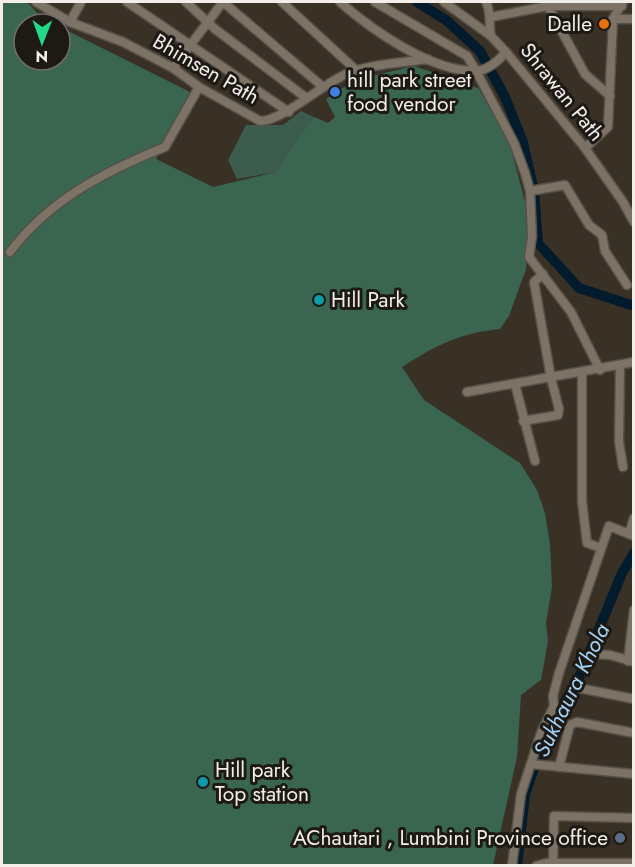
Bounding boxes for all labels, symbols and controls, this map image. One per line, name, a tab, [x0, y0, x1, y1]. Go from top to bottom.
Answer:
place label: Dalle	[547, 9, 592, 39]
north arrow	[12, 12, 72, 72]
marker: Dalle	[597, 17, 611, 31]
street label: Bhimsen Path	[147, 26, 265, 112]
street label: Shrawan Path	[513, 37, 611, 147]
text: N	[35, 45, 48, 68]
place label: hill park street food vendor	[347, 65, 471, 119]
marker: hill park street food vendor	[328, 85, 342, 99]
place label: Hill Park	[331, 285, 406, 315]
marker: Hill Park	[312, 293, 326, 307]
water label: Sukhaura Khola	[525, 618, 617, 762]
place label: Hill park Top station	[215, 755, 309, 809]
marker: Hill park Top station	[196, 775, 210, 789]
place label: AChautari , Lumbini Province office	[293, 823, 608, 853]
marker: AChautari , Lumbini Province office	[613, 831, 627, 845]

